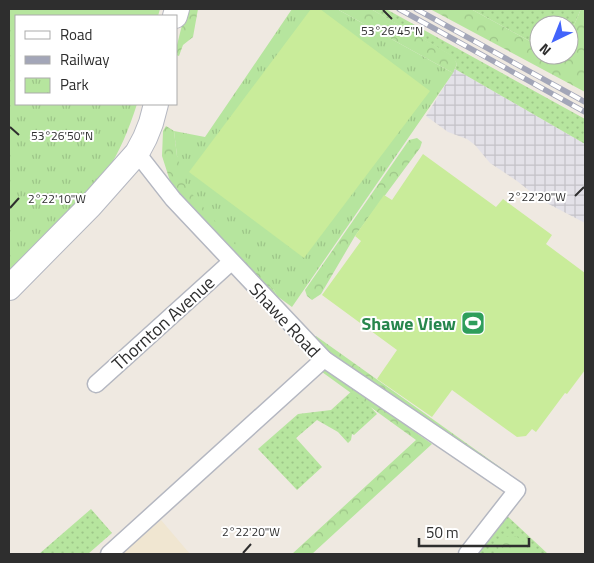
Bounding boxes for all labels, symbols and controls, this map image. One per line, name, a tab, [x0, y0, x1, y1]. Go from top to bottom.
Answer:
legend	[15, 15, 178, 105]
north arrow	[529, 15, 579, 65]
text: 53°26'45"N	[361, 21, 423, 40]
text: Road	[60, 23, 92, 46]
text: N	[534, 39, 556, 61]
text: Railway	[60, 48, 110, 71]
text: Park	[60, 73, 89, 96]
text: 53°26'50"N	[31, 126, 93, 145]
text: 2°22'20"W	[508, 187, 566, 206]
text: 2°22'10"W	[28, 189, 86, 208]
street label: Thornton Avenue	[106, 269, 220, 377]
street label: Shawe Road	[243, 276, 327, 364]
place label: Shawe View	[362, 310, 456, 337]
sports icon: Shawe View	[460, 310, 486, 336]
scale bar	[419, 516, 529, 548]
text: 50 m	[426, 521, 459, 544]
text: 2°22'20"W	[222, 522, 280, 541]

